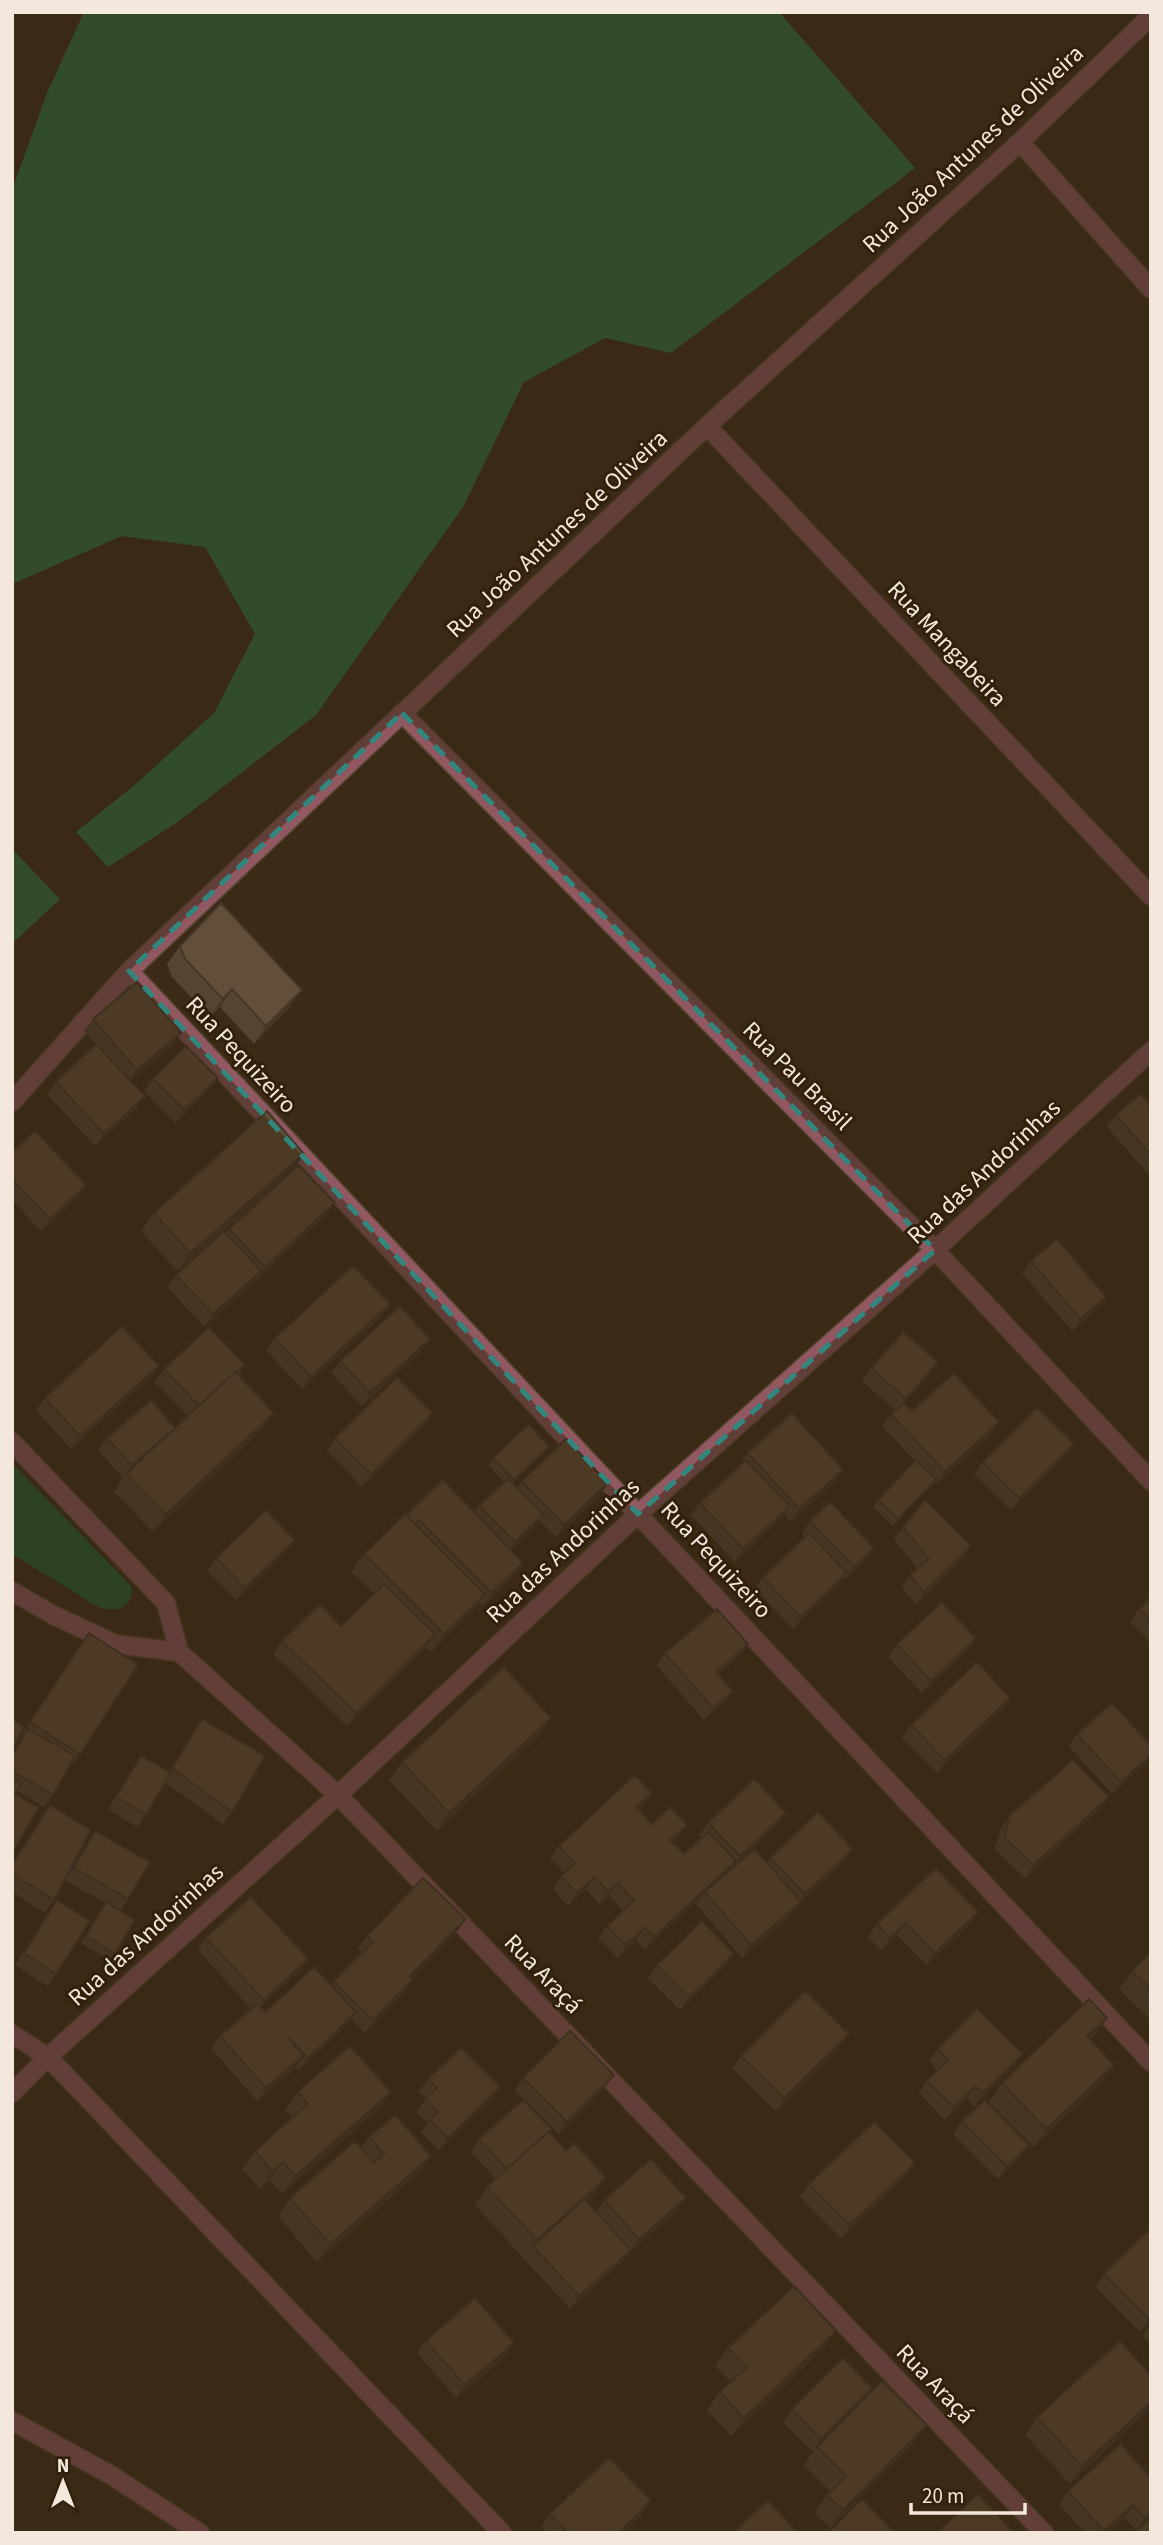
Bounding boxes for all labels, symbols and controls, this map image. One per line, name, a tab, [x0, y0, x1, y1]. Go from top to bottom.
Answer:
street label: Rua João Antunes de Oliveira	[854, 37, 1092, 261]
street label: Rua João Antunes de Oliveira	[438, 422, 676, 646]
street label: Rua Mangabeira	[879, 573, 1015, 715]
street label: Rua Pequizeiro	[177, 988, 305, 1122]
street label: Rua Pau Brasil	[734, 1013, 860, 1139]
street label: Rua das Andorinhas	[899, 1091, 1069, 1253]
street label: Rua das Andorinhas	[478, 1470, 648, 1632]
street label: Rua Pequizeiro	[652, 1493, 780, 1627]
street label: Rua das Andorinhas	[60, 1855, 232, 2015]
street label: Rua Araçá	[496, 1926, 590, 2022]
street label: Rua Araçá	[888, 2336, 982, 2432]
north arrow	[28, 2447, 98, 2517]
text: N	[57, 2453, 69, 2480]
scale bar	[911, 2472, 1025, 2516]
text: 20 m	[922, 2481, 964, 2511]

